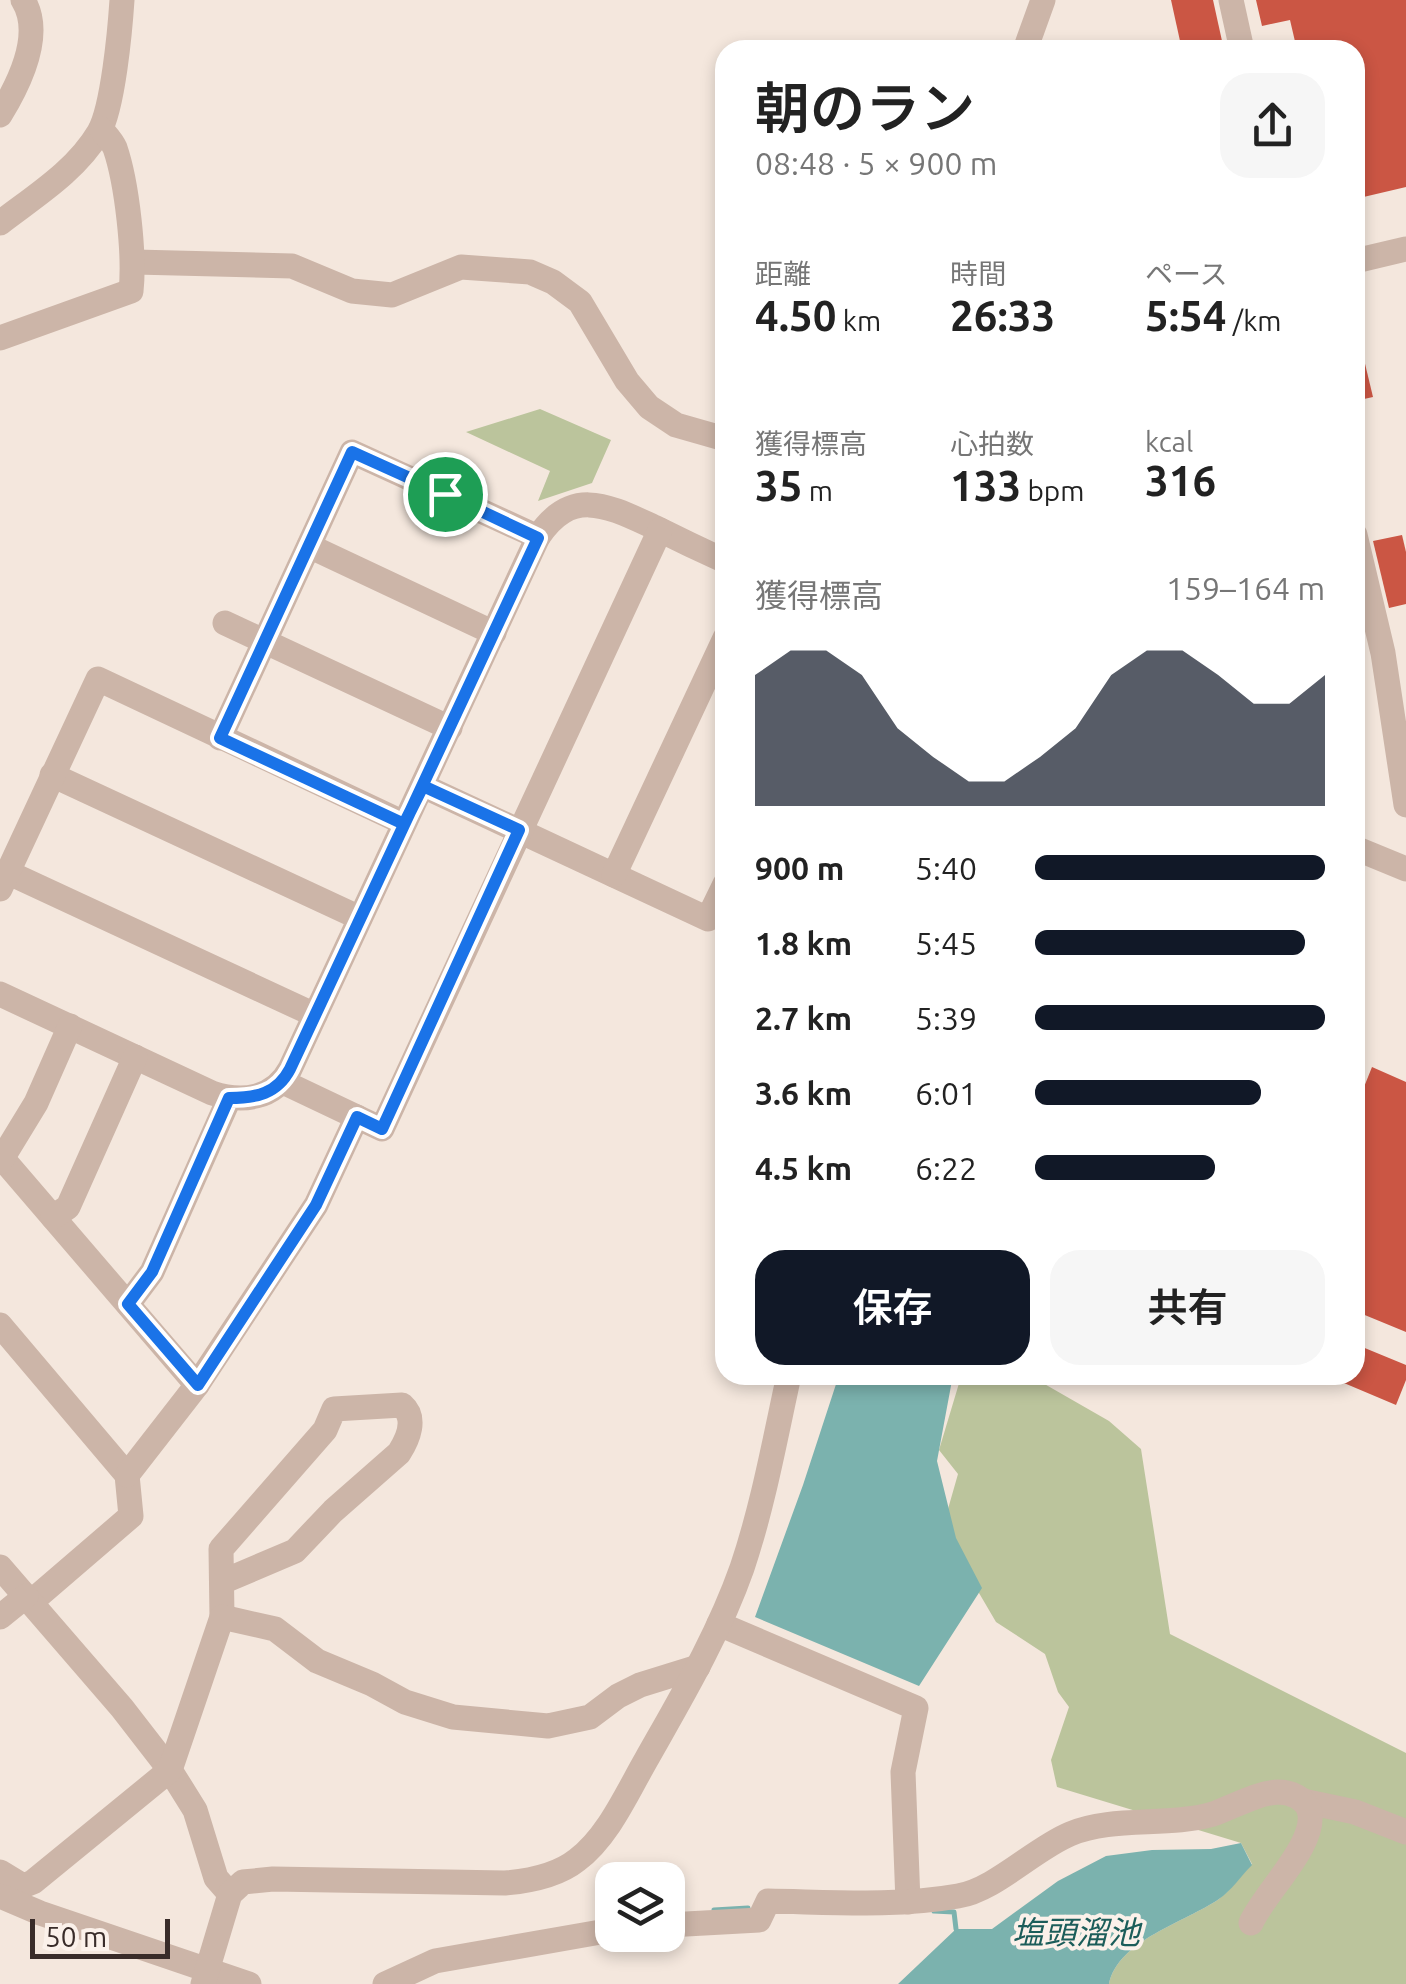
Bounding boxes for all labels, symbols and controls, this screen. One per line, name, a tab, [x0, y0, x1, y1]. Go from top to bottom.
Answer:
button: share	[1220, 73, 1325, 178]
text: 朝のラン	[755, 77, 975, 138]
text: 08:48 · 5 × 900 m	[755, 145, 997, 181]
text: 距離	[755, 258, 811, 289]
text: 時間	[950, 258, 1006, 289]
text: ペース	[1145, 258, 1228, 289]
text: 4.50	[755, 292, 836, 339]
text: 26:33	[950, 292, 1055, 339]
text: 5:54	[1145, 292, 1226, 339]
text: km	[836, 305, 881, 336]
text: /km	[1226, 305, 1281, 336]
text: kcal	[1145, 426, 1193, 457]
text: 獲得標高	[755, 428, 867, 459]
text: 心拍数	[950, 428, 1034, 459]
pin	[403, 452, 488, 537]
text: 316	[1145, 457, 1216, 504]
text: 35	[755, 462, 802, 509]
text: 133	[950, 462, 1021, 509]
icon: arrive	[418, 467, 473, 522]
text: m	[802, 475, 833, 506]
text: bpm	[1021, 475, 1084, 506]
text: 159–164 m	[1166, 570, 1325, 606]
text: 獲得標高	[755, 577, 883, 613]
text: 900 m	[755, 850, 844, 886]
text: 5:40	[915, 850, 977, 886]
text: 1.8 km	[755, 925, 852, 961]
text: 5:45	[915, 925, 977, 961]
text: 2.7 km	[755, 1000, 852, 1036]
text: 5:39	[915, 1000, 977, 1036]
text: 3.6 km	[755, 1075, 852, 1111]
text: 6:01	[915, 1075, 977, 1111]
text: 4.5 km	[755, 1150, 852, 1186]
text: 6:22	[915, 1150, 977, 1186]
button: 保存	[755, 1250, 1030, 1365]
button: 共有	[1050, 1250, 1325, 1365]
map controls	[595, 1862, 685, 1952]
button: layers	[595, 1862, 685, 1952]
scale bar	[30, 1914, 170, 1958]
water label: 塩頭溜池	[1012, 1914, 1143, 1950]
text: 50 m	[45, 1921, 107, 1952]

